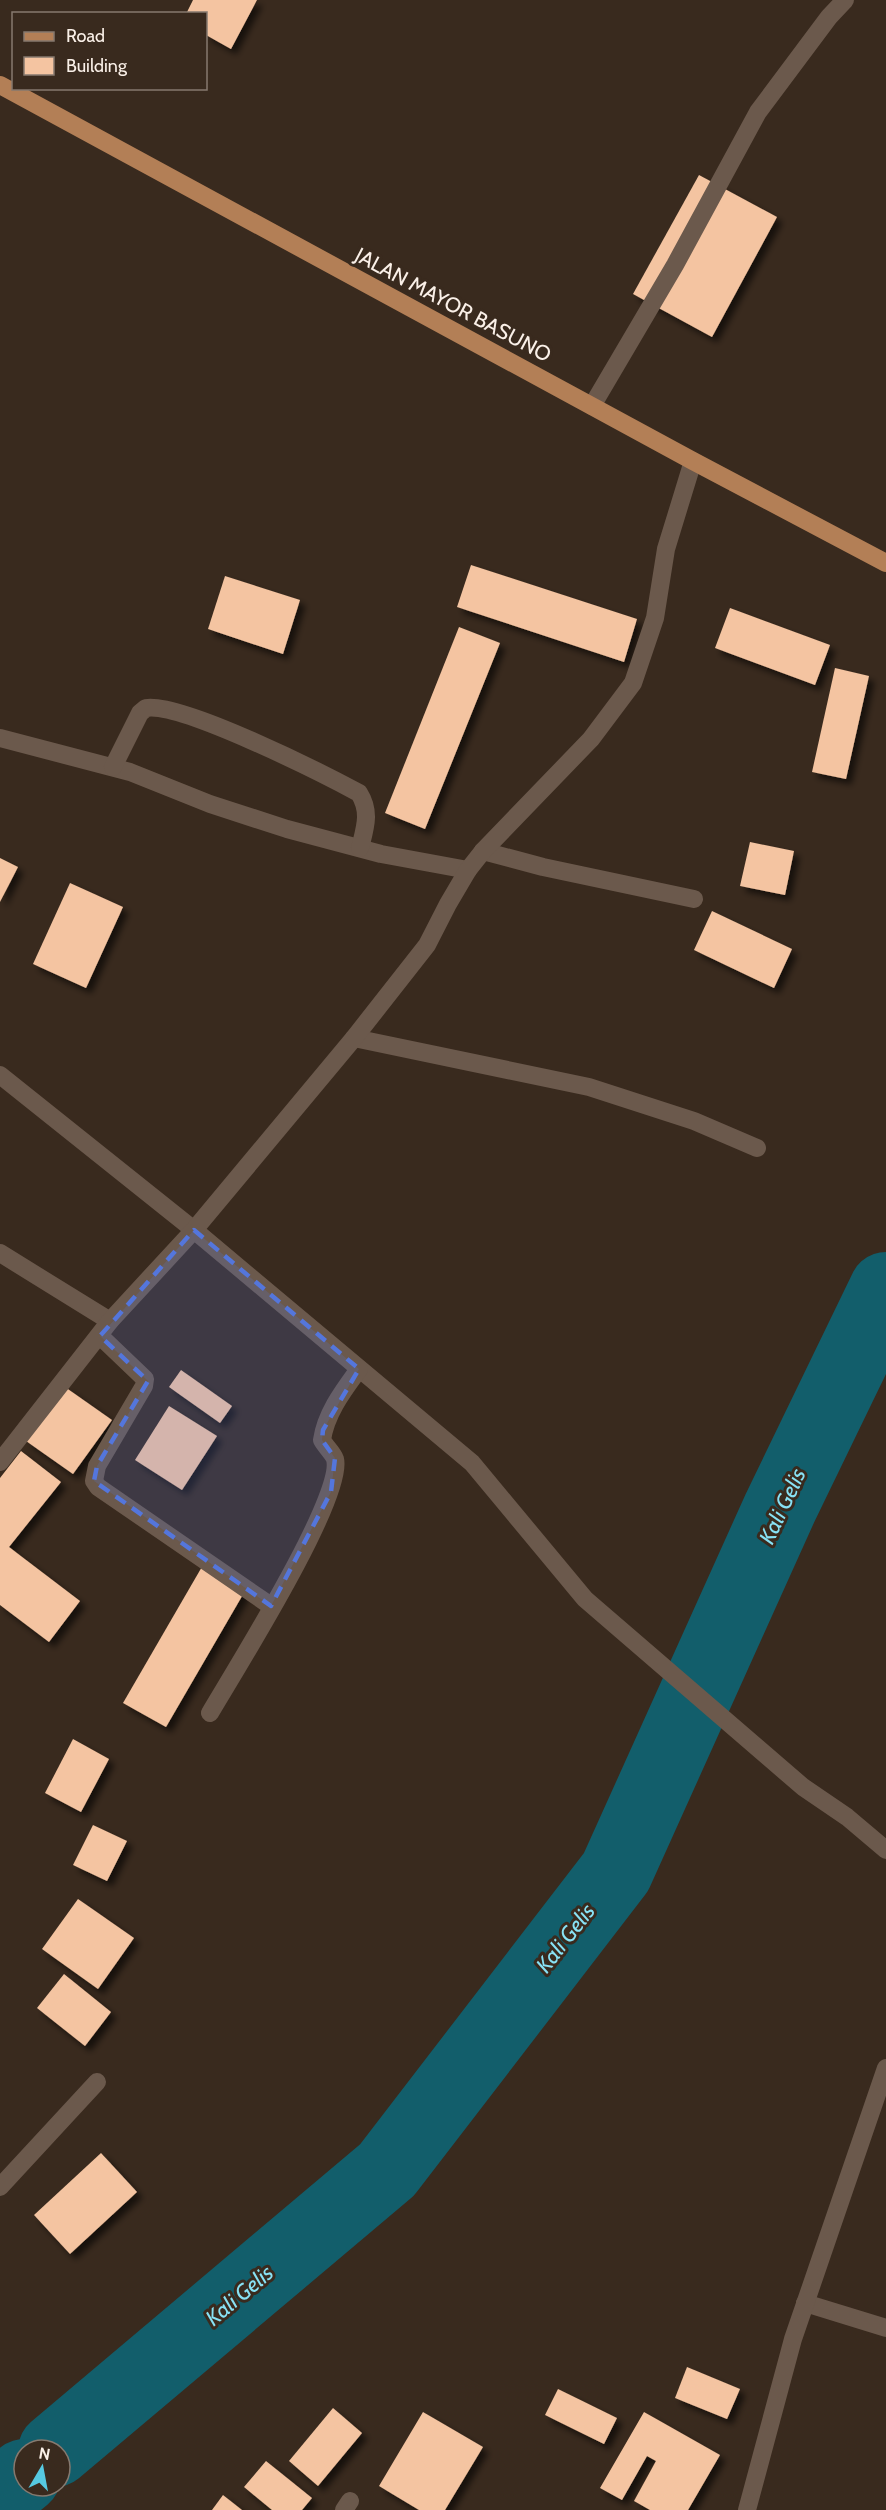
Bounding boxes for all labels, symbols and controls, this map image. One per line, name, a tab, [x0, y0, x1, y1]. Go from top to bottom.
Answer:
legend	[12, 12, 207, 90]
text: Road	[66, 25, 105, 47]
text: Building	[66, 55, 128, 77]
street label: JALAN MAYOR BASUNO	[350, 242, 556, 367]
water label: Kali Gelis	[753, 1464, 812, 1548]
water label: Kali Gelis	[530, 1898, 601, 1978]
water label: Kali Gelis	[200, 2259, 279, 2331]
north arrow	[12, 2438, 72, 2498]
text: N	[37, 2443, 52, 2464]

